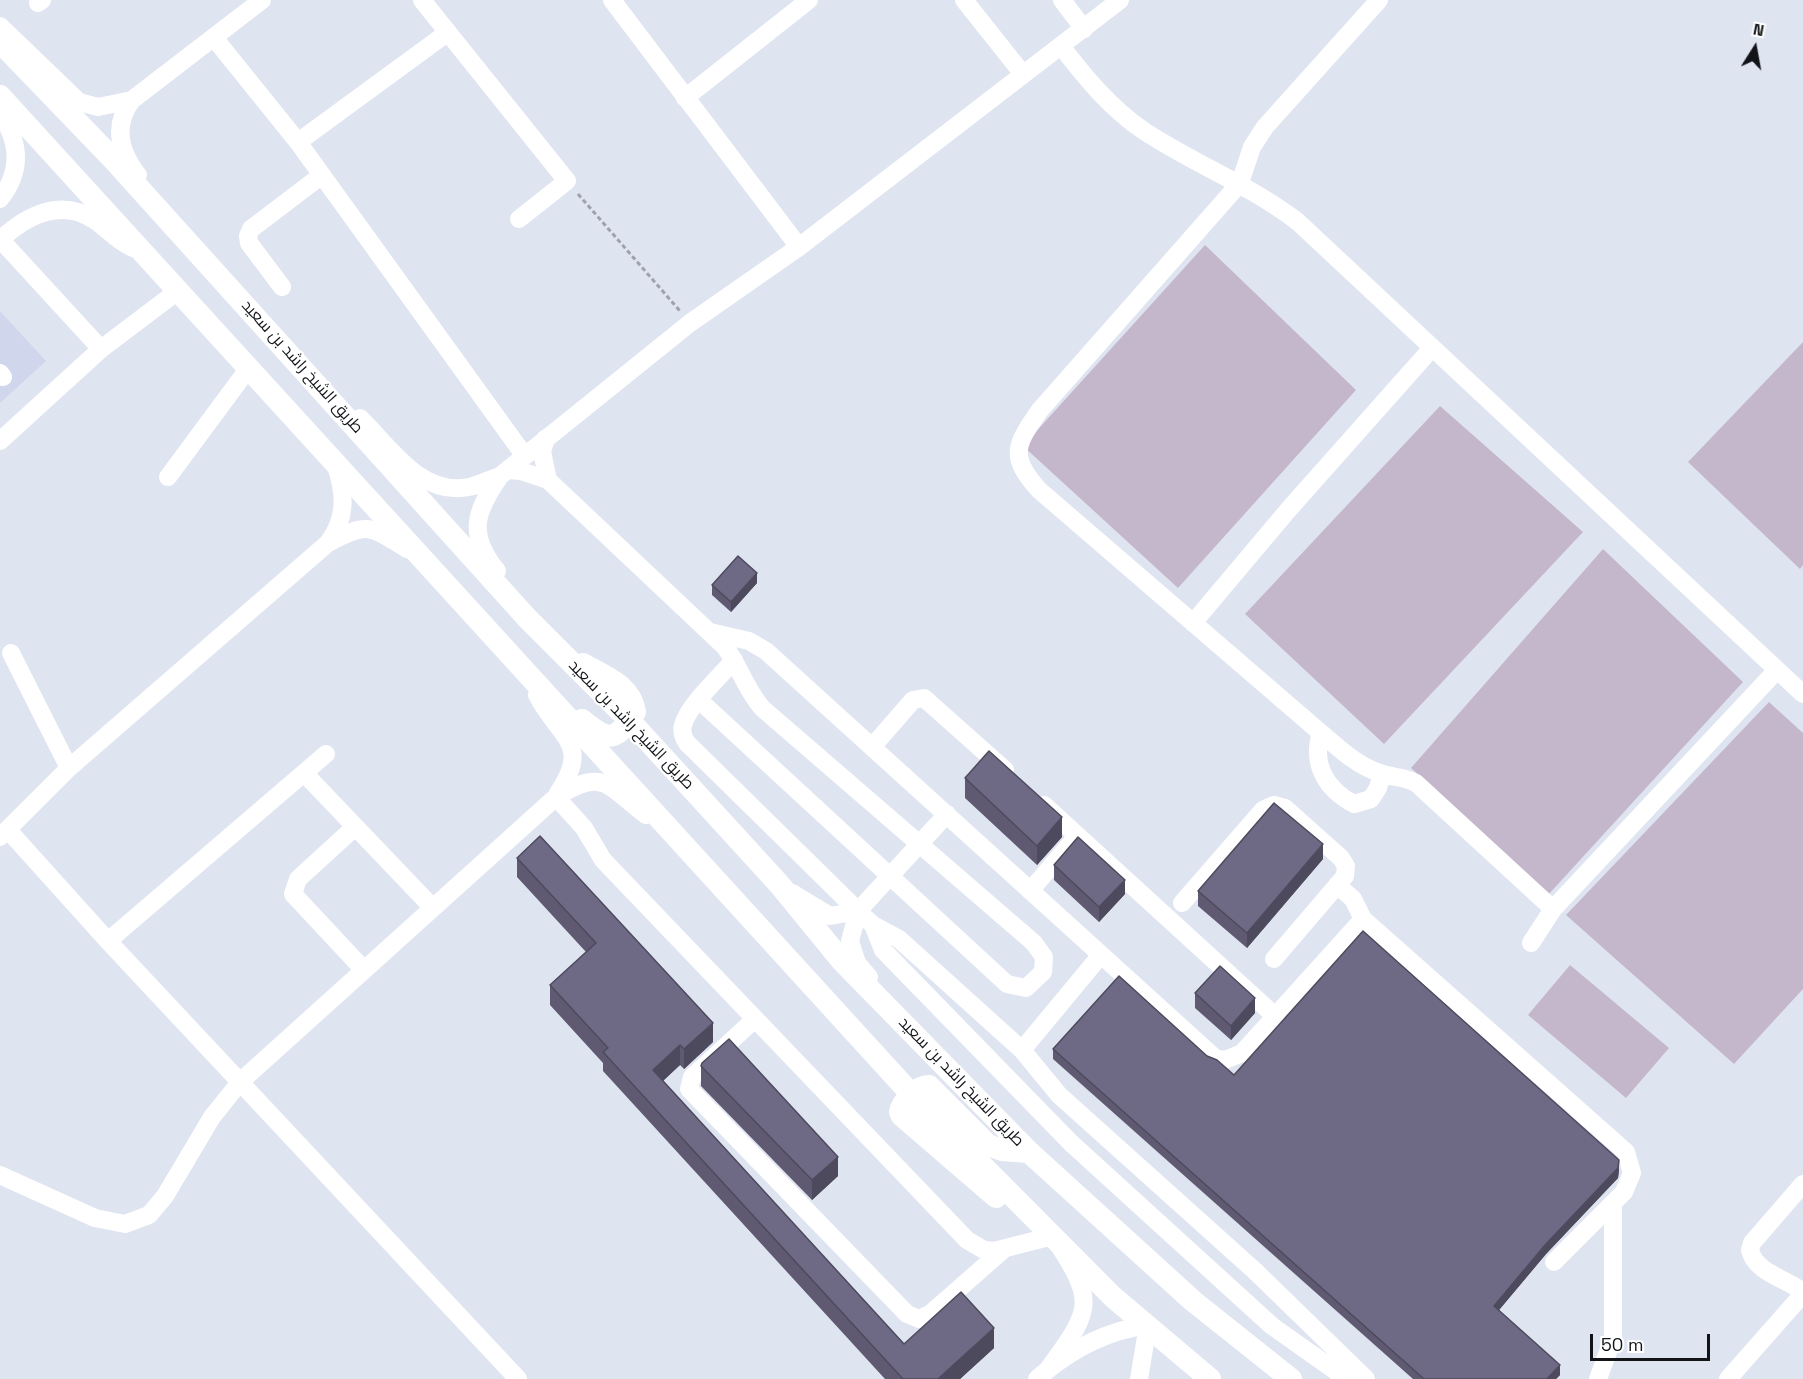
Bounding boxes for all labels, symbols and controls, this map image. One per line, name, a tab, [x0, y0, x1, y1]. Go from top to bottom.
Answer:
north arrow	[1725, 18, 1785, 78]
text: N	[1751, 19, 1766, 41]
street label: طريق الشيخ راشد بن سعيد	[237, 296, 367, 438]
street label: طريق الشيخ راشد بن سعيد	[564, 656, 698, 794]
street label: طريق الشيخ راشد بن سعيد	[894, 1013, 1028, 1151]
scale bar	[1593, 1322, 1713, 1360]
text: 50 m	[1601, 1333, 1643, 1356]

